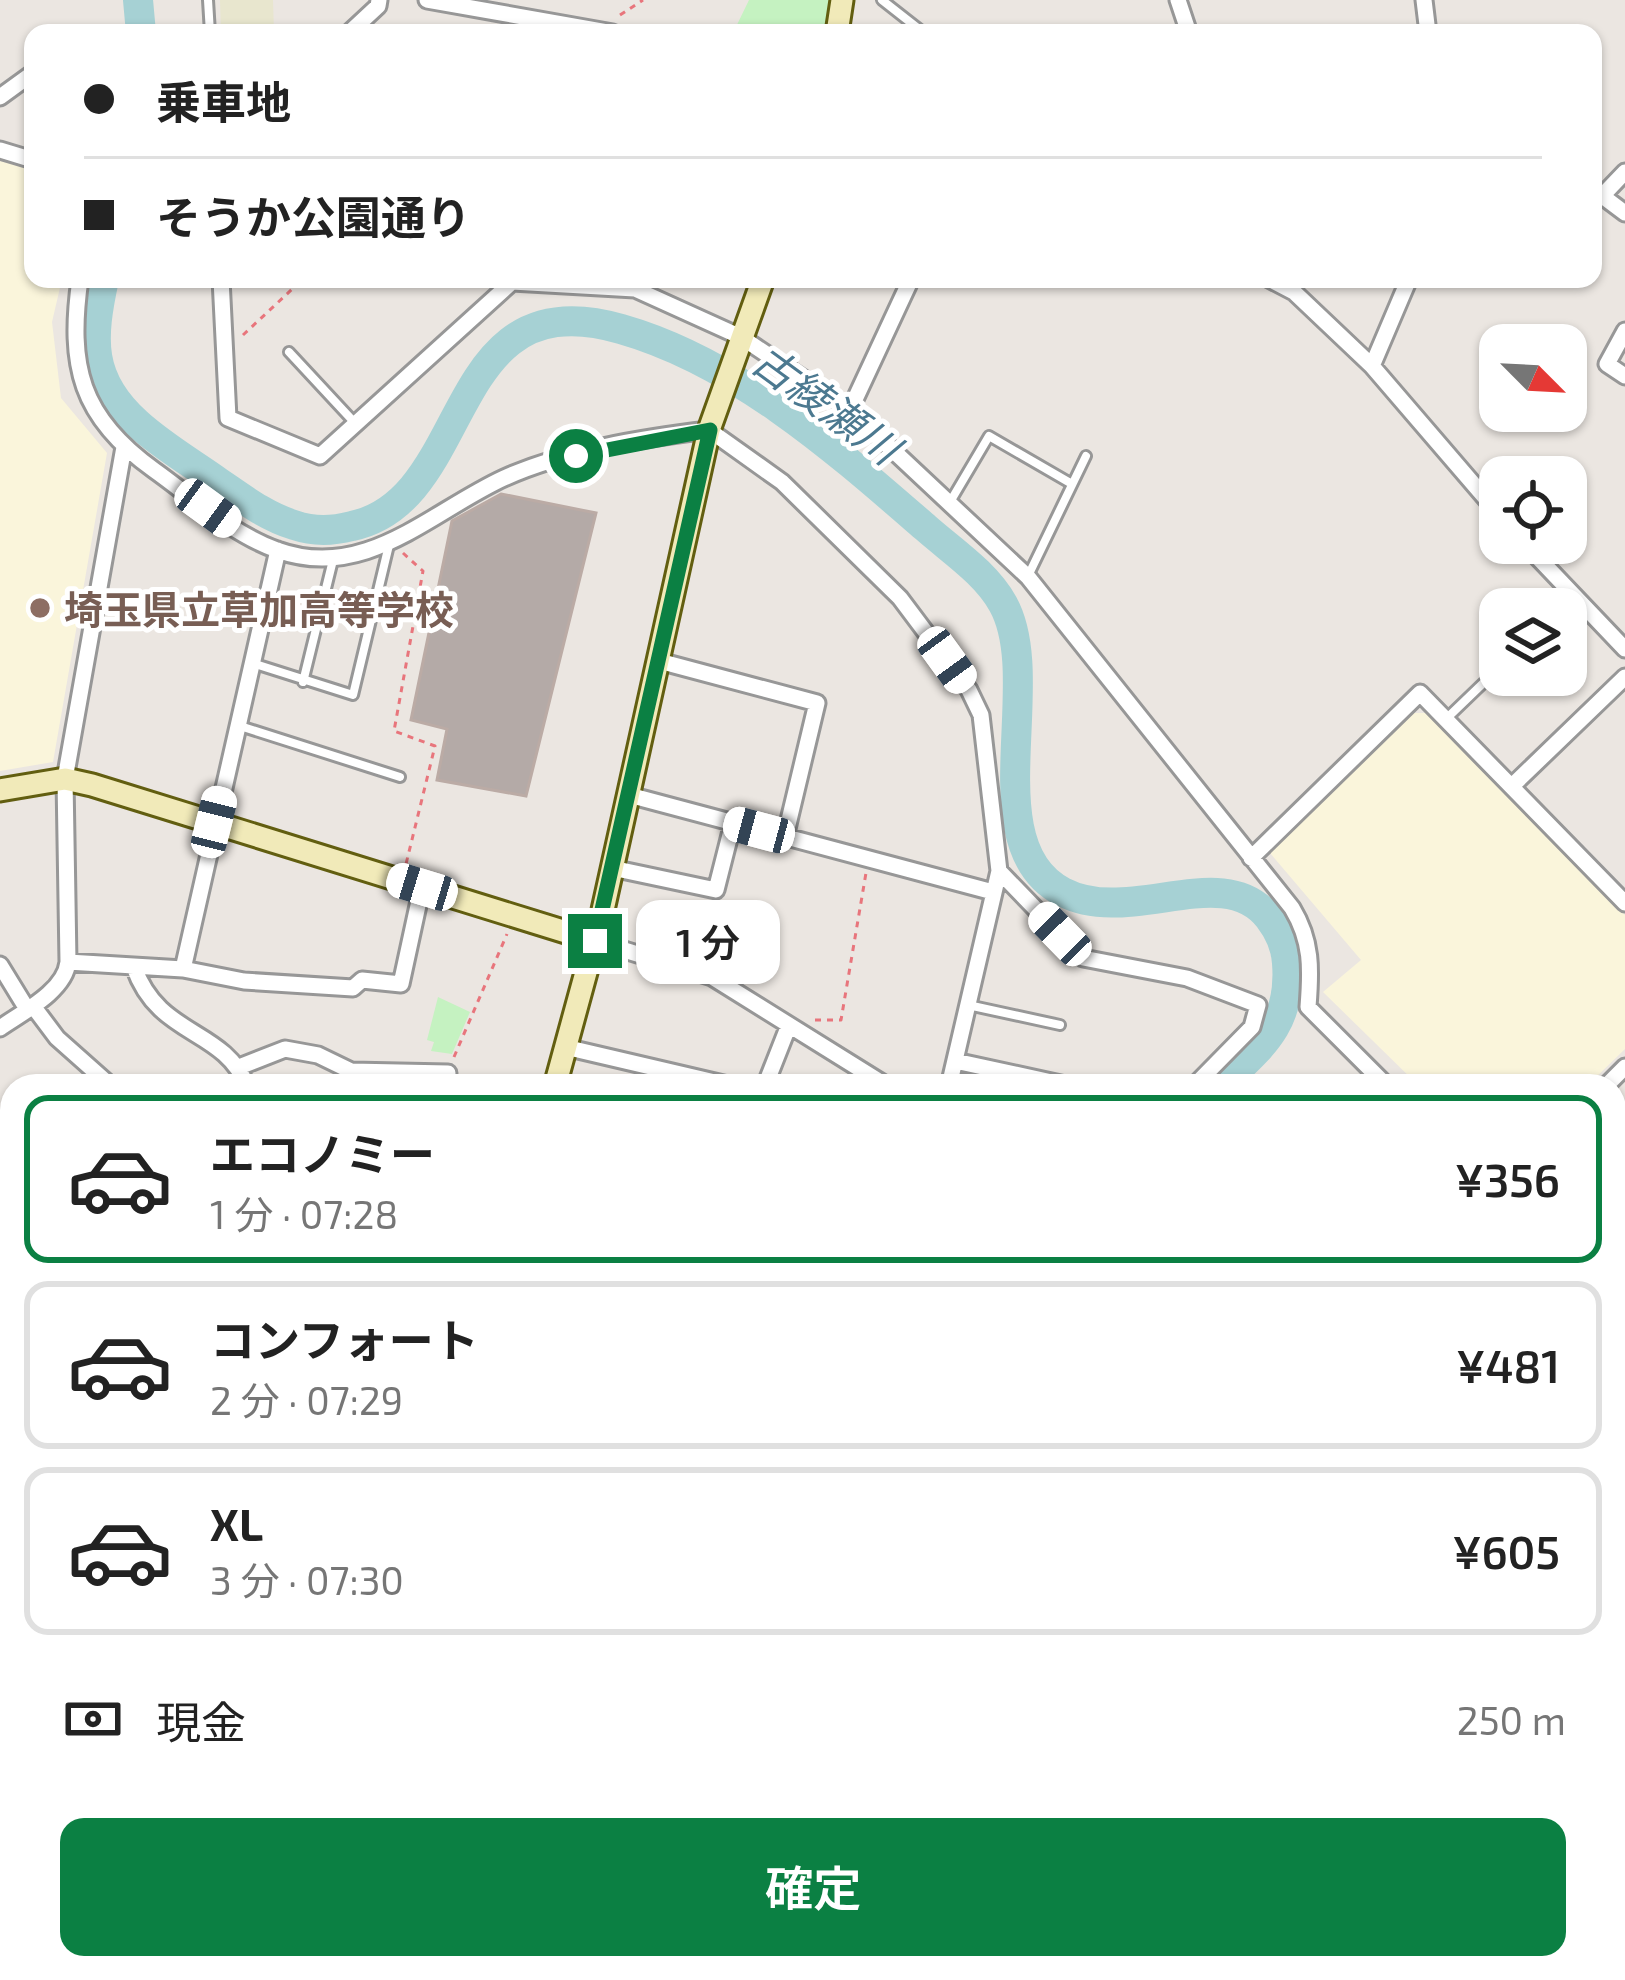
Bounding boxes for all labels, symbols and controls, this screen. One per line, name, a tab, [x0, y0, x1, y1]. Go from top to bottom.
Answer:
text: 乗車地	[156, 74, 291, 128]
text: そうか公園通り	[156, 189, 471, 243]
north arrow	[1479, 324, 1587, 432]
map controls	[1479, 324, 1587, 696]
water label: 古綾瀬川	[744, 333, 913, 475]
route start	[549, 429, 603, 483]
button: locate	[1479, 456, 1587, 564]
car	[168, 472, 248, 544]
place label: 埼玉県立草加高等学校	[64, 585, 454, 632]
button: layers	[1479, 588, 1587, 696]
marker: 埼玉県立草加高等学校	[27, 595, 53, 621]
car	[911, 620, 983, 700]
car	[188, 783, 240, 861]
car	[720, 803, 798, 857]
car	[382, 859, 462, 915]
car	[1022, 896, 1098, 972]
callout: 1 分	[637, 899, 781, 983]
route end	[568, 914, 622, 968]
text: 1 分	[676, 918, 740, 965]
icon: car	[66, 1125, 174, 1233]
text: エコノミー	[210, 1126, 435, 1180]
text: ¥356	[1455, 1152, 1560, 1206]
text: 1 分 · 07:28	[210, 1190, 398, 1237]
icon: car	[66, 1311, 174, 1419]
text: コンフォート	[210, 1312, 479, 1366]
text: ¥481	[1456, 1338, 1560, 1392]
text: 2 分 · 07:29	[210, 1376, 403, 1423]
text: XL	[210, 1496, 263, 1550]
icon: car	[66, 1497, 174, 1605]
text: ¥605	[1452, 1524, 1560, 1578]
text: 3 分 · 07:30	[210, 1556, 404, 1603]
icon: cash	[60, 1686, 126, 1752]
text: 現金	[156, 1694, 246, 1748]
text: 250 m	[1457, 1696, 1566, 1743]
button: 確定	[60, 1818, 1566, 1956]

